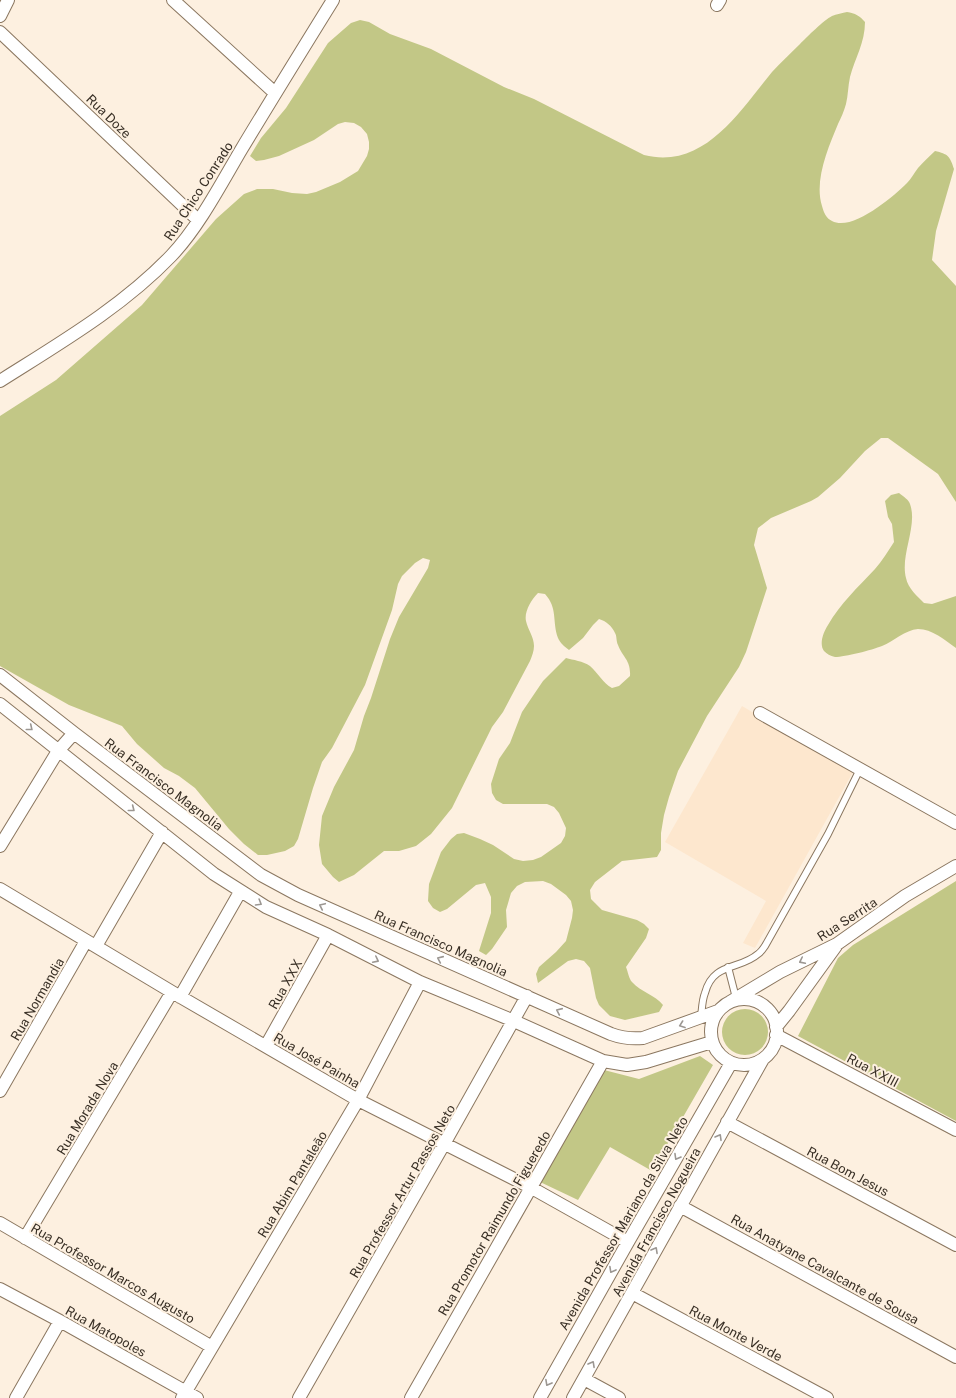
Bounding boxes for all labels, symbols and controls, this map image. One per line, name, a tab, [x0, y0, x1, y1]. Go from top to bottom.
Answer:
street label: Rua Doze	[83, 91, 134, 141]
street label: Rua Chico Conrado	[161, 139, 236, 243]
one-way arrow	[26, 724, 33, 731]
street label: Rua Francisco Magnolia	[102, 735, 226, 834]
one-way arrow	[128, 805, 135, 812]
street label: Rua Serrita	[815, 895, 880, 944]
one-way arrow	[255, 898, 262, 906]
one-way arrow	[318, 902, 325, 910]
street label: Rua Francisco Magnolia	[372, 907, 510, 980]
street label: Rua Normandia	[8, 955, 67, 1043]
one-way arrow	[372, 955, 379, 962]
one-way arrow	[437, 956, 445, 964]
one-way arrow	[799, 956, 806, 964]
street label: Rua XXX	[266, 957, 305, 1012]
one-way arrow	[556, 1008, 564, 1016]
one-way arrow	[678, 1020, 685, 1028]
street label: Rua José Painha	[271, 1030, 362, 1091]
street label: Rua XXIII	[844, 1051, 901, 1090]
street label: Rua Morada Nova	[54, 1059, 121, 1158]
street label: Rua Professor Artur Passos Neto	[347, 1102, 458, 1280]
street label: Avenida Professor Mariano da Silva Neto	[556, 1114, 691, 1333]
street label: Rua Abim Pantaleão	[255, 1128, 330, 1240]
street label: Rua Promotor Raimundo Figueredo	[435, 1128, 554, 1318]
one-way arrow	[714, 1134, 721, 1141]
street label: Rua Bom Jesus	[804, 1144, 891, 1199]
street label: Avenida Francisco Nogueira	[609, 1145, 704, 1299]
one-way arrow	[674, 1153, 681, 1160]
street label: Rua Anatyane Cavalcante de Sousa	[728, 1211, 921, 1327]
street label: Rua Professor Marcos Augusto	[28, 1220, 197, 1327]
one-way arrow	[651, 1247, 658, 1255]
one-way arrow	[610, 1266, 617, 1273]
street label: Rua Matopoles	[63, 1303, 149, 1360]
street label: Rua Monte Verde	[687, 1303, 785, 1364]
one-way arrow	[587, 1361, 595, 1368]
one-way arrow	[546, 1379, 553, 1387]

